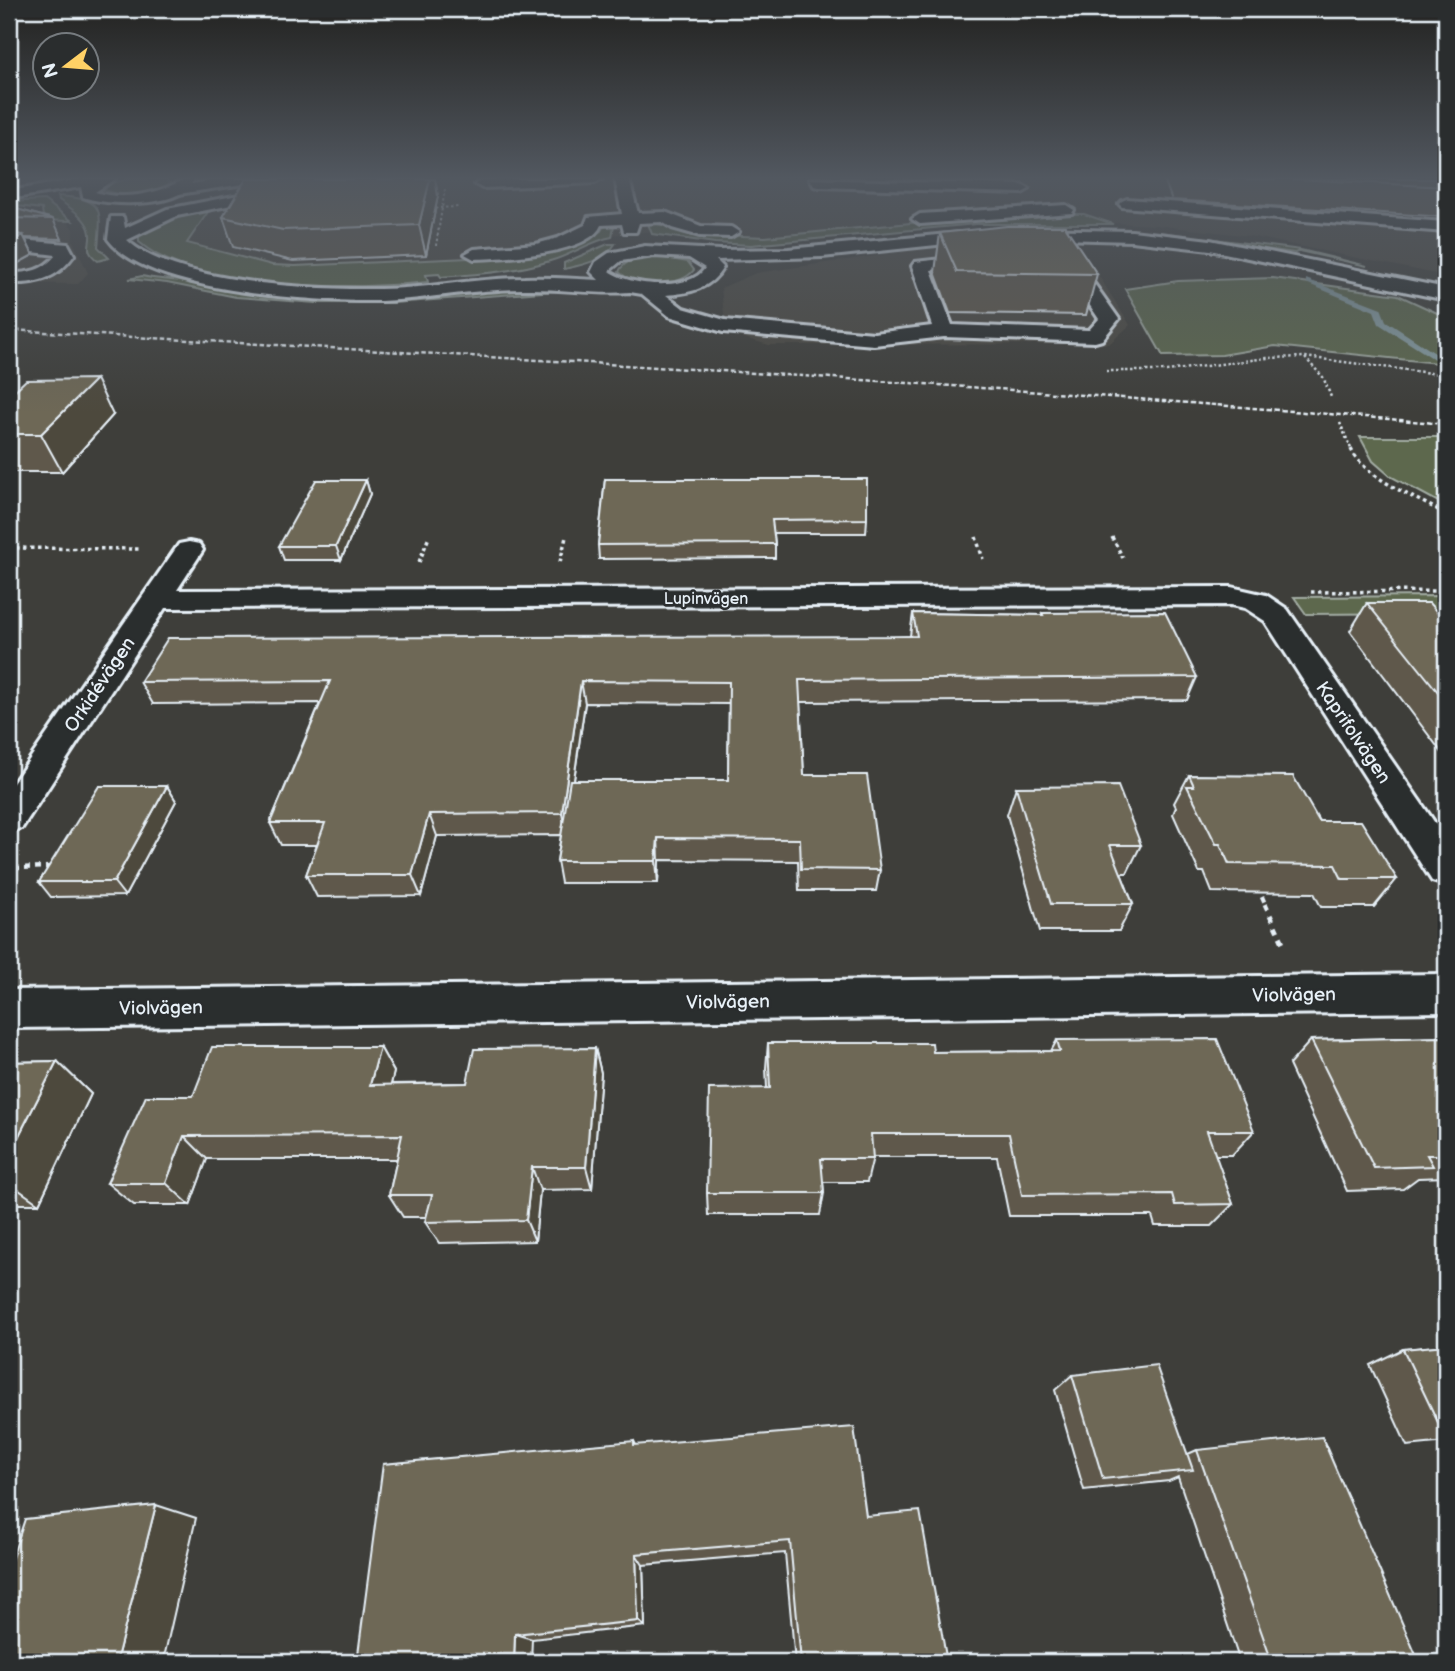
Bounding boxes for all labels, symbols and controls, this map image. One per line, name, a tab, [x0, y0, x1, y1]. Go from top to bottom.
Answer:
north arrow	[32, 32, 102, 102]
text: N	[38, 60, 64, 80]
street label: Lupinvägen	[664, 590, 748, 609]
street label: Orkidévägen	[60, 633, 141, 737]
street label: Kaprifolvägen	[1310, 678, 1395, 788]
street label: Violvägen	[1252, 983, 1336, 1008]
street label: Violvägen	[686, 990, 770, 1015]
street label: Violvägen	[119, 996, 203, 1021]

